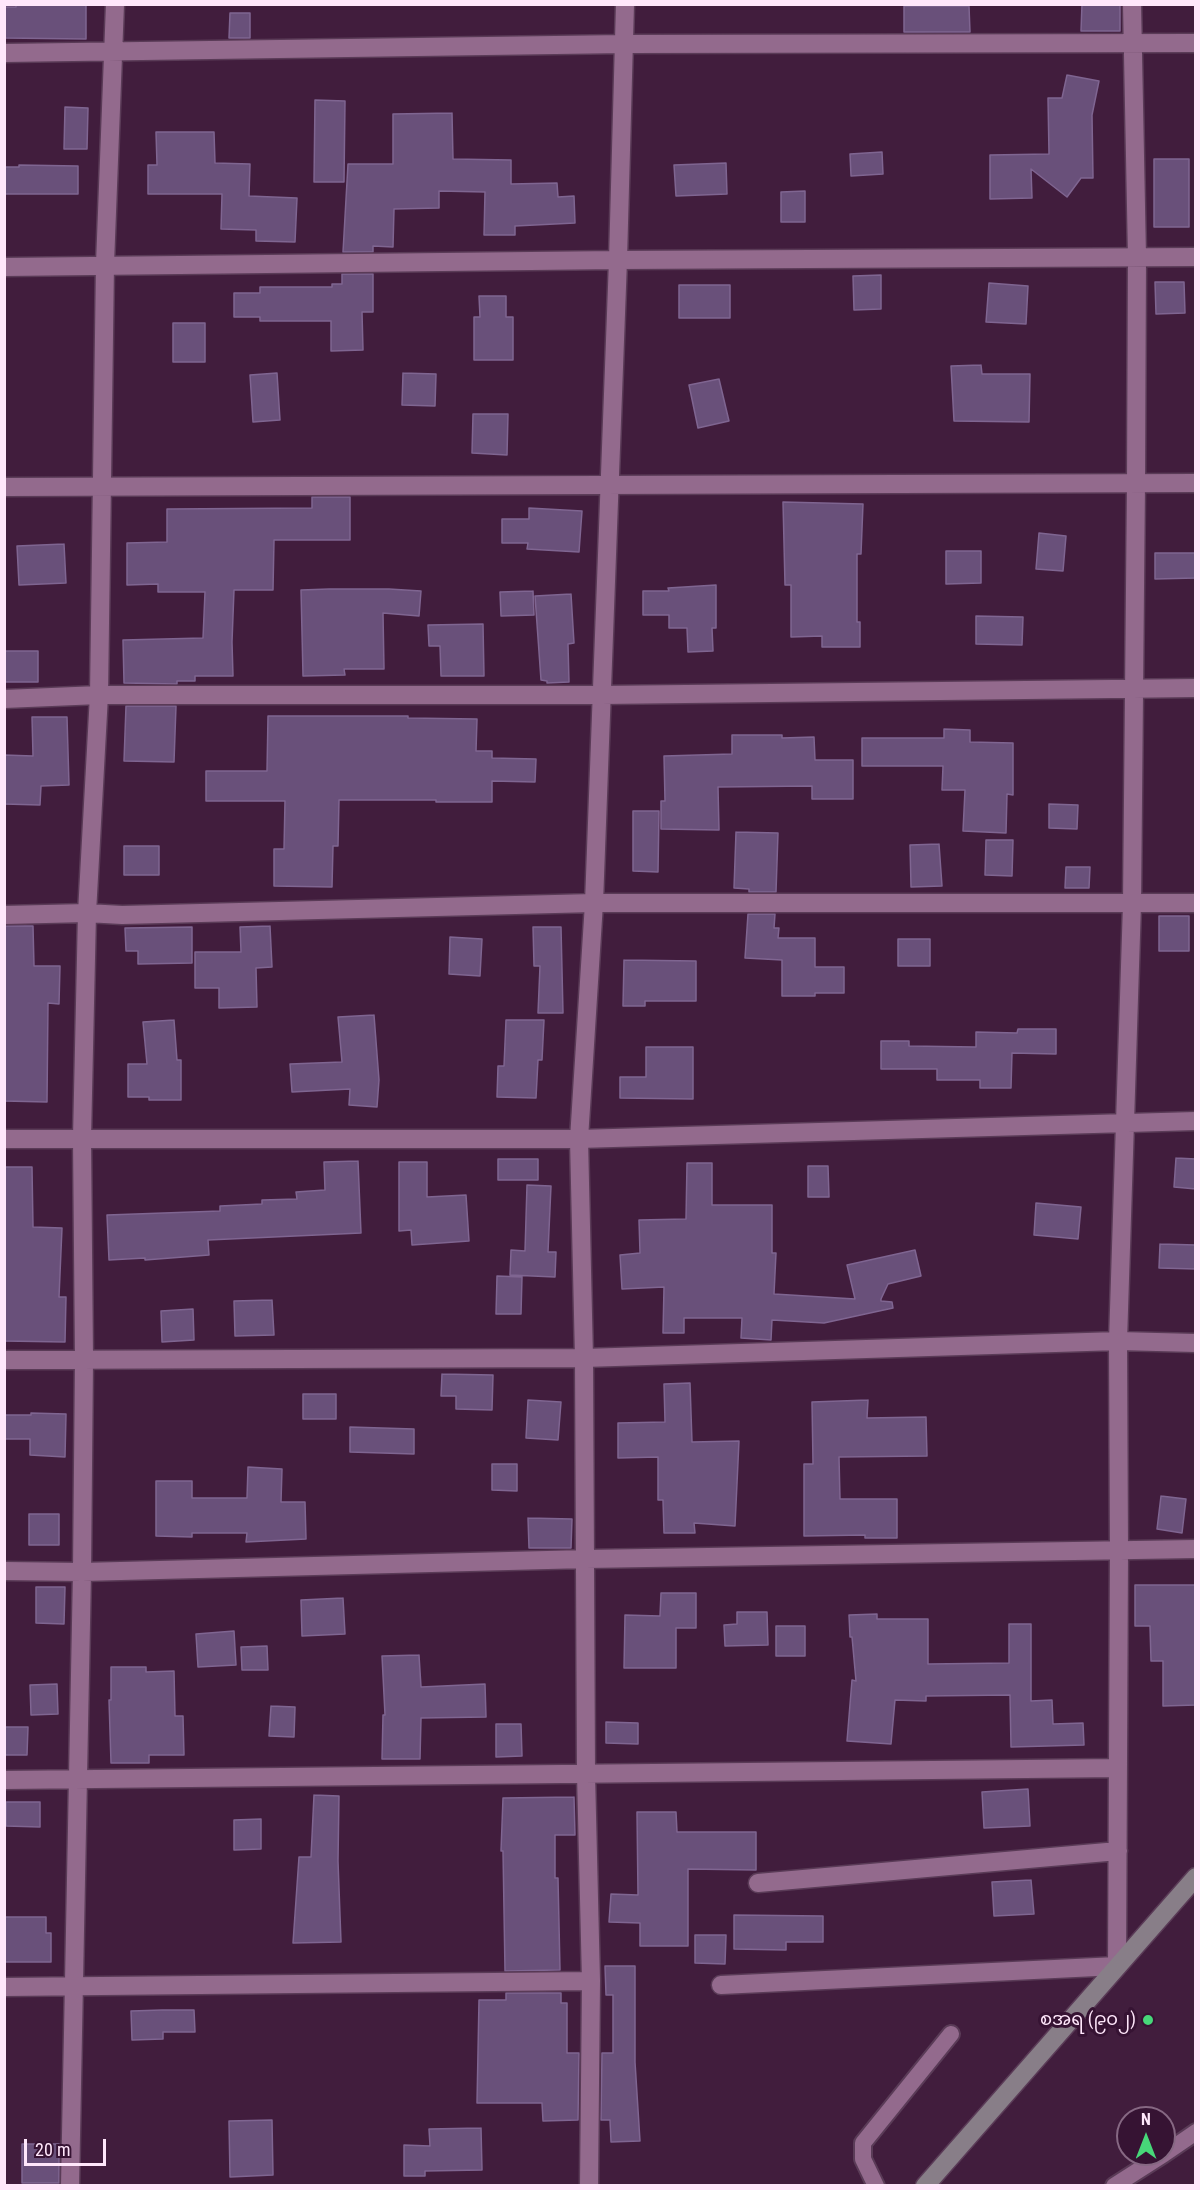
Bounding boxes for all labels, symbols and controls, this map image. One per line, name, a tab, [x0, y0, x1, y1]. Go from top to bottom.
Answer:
place label: စအရ (၉၀၂)	[1040, 2009, 1136, 2031]
marker: စအရ (၉၀၂)	[1141, 2013, 1155, 2027]
north arrow	[1116, 2106, 1176, 2166]
text: N	[1141, 2110, 1151, 2129]
scale bar	[27, 2127, 110, 2165]
text: 20 m	[35, 2139, 70, 2160]

